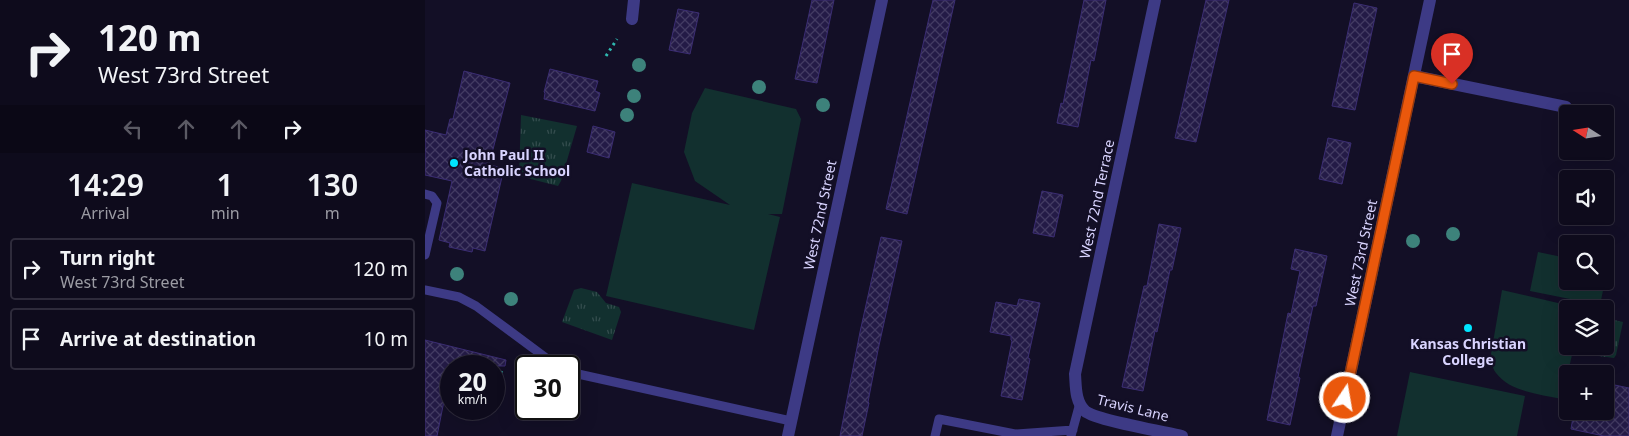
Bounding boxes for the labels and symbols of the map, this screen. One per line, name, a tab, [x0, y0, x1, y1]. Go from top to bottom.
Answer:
pin	[1431, 33, 1473, 84]
north arrow	[1559, 105, 1614, 160]
street label: West 72nd Terrace	[1075, 137, 1118, 260]
place label: John Paul II Catholic School	[462, 145, 570, 180]
marker: John Paul II Catholic School	[448, 157, 460, 169]
street label: West 72nd Street	[799, 158, 840, 272]
street label: West 73rd Street	[1340, 198, 1381, 308]
marker: Kansas Christian College	[1462, 322, 1474, 334]
place label: Kansas Christian College	[1410, 334, 1526, 369]
speed limit sign: 30	[515, 355, 580, 420]
position arrow	[1318, 371, 1370, 423]
street label: Travis Lane	[1095, 389, 1171, 426]

